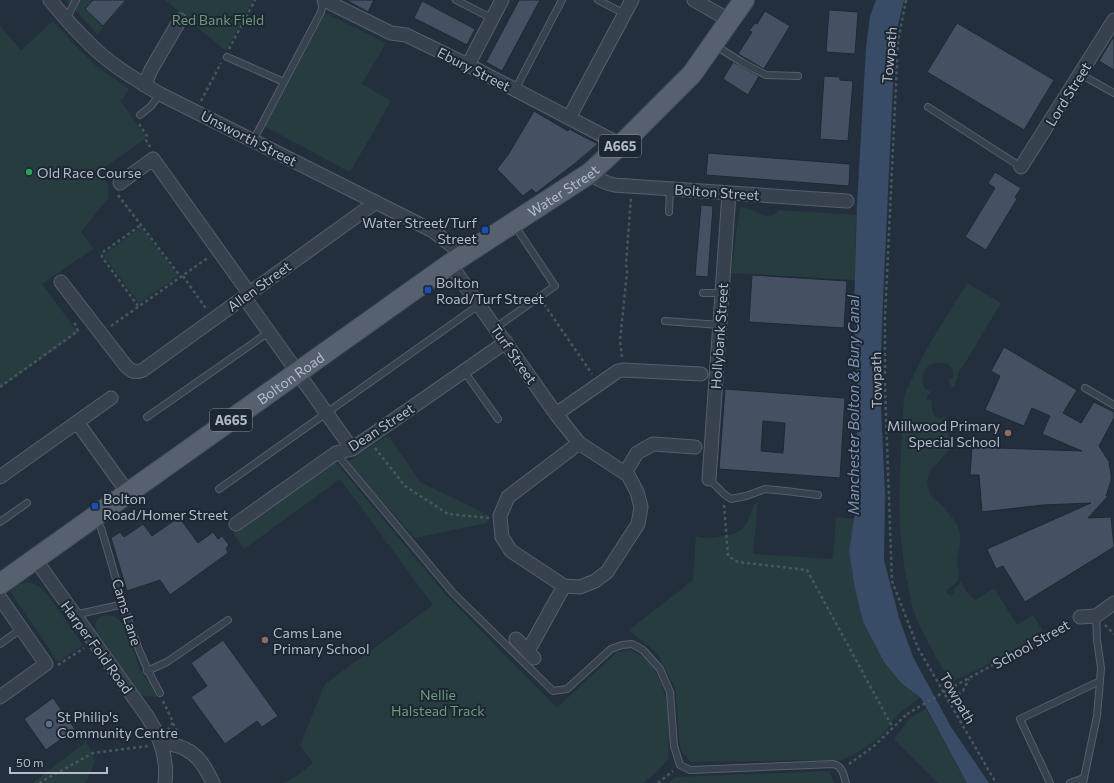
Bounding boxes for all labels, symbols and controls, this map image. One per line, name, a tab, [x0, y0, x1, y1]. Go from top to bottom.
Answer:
park label: Red Bank Field	[172, 11, 264, 28]
street label: Towpath	[878, 26, 900, 84]
street label: Ebury Street	[435, 43, 514, 95]
street label: Lord Street	[1042, 59, 1094, 129]
street label: Unsworth Street	[198, 106, 300, 170]
road number: A665	[599, 135, 641, 157]
street label: Water Street	[524, 161, 602, 220]
place label: Old Race Course	[37, 164, 141, 181]
marker: Old Race Course	[24, 167, 34, 177]
street label: Bolton Street	[674, 181, 760, 203]
place label: Water Street/Turf Street	[362, 214, 477, 247]
marker: Water Street/Turf Street	[480, 225, 490, 235]
street label: Allen Street	[224, 257, 294, 315]
place label: Bolton Road/Turf Street	[436, 274, 544, 307]
street label: Hollybank Street	[707, 282, 731, 390]
marker: Bolton Road/Turf Street	[423, 285, 433, 295]
water label: Manchester Bolton & Bury Canal	[844, 294, 862, 515]
street label: Turf Street	[487, 321, 541, 387]
street label: Bolton Road	[253, 348, 327, 407]
street label: Towpath	[867, 352, 885, 408]
street label: Dean Street	[345, 399, 417, 455]
road number: A665	[210, 409, 252, 431]
place label: Millwood Primary Special School	[887, 417, 1000, 450]
marker: Millwood Primary Special School	[1003, 428, 1013, 438]
place label: Bolton Road/Homer Street	[103, 490, 228, 523]
marker: Bolton Road/Homer Street	[90, 501, 100, 511]
street label: Cams Lane	[109, 577, 145, 647]
street label: Harper Fold Road	[58, 597, 136, 697]
street label: School Street	[989, 616, 1073, 672]
place label: Cams Lane Primary School	[273, 624, 369, 657]
marker: Cams Lane Primary School	[260, 635, 270, 645]
street label: Towpath	[936, 669, 980, 727]
park label: Nellie Halstead Track	[391, 686, 485, 719]
place label: St Philip's Community Centre	[57, 708, 178, 741]
marker: St Philip's Community Centre	[44, 719, 54, 729]
scale bar	[10, 749, 107, 775]
text: 50 m	[16, 755, 44, 769]

